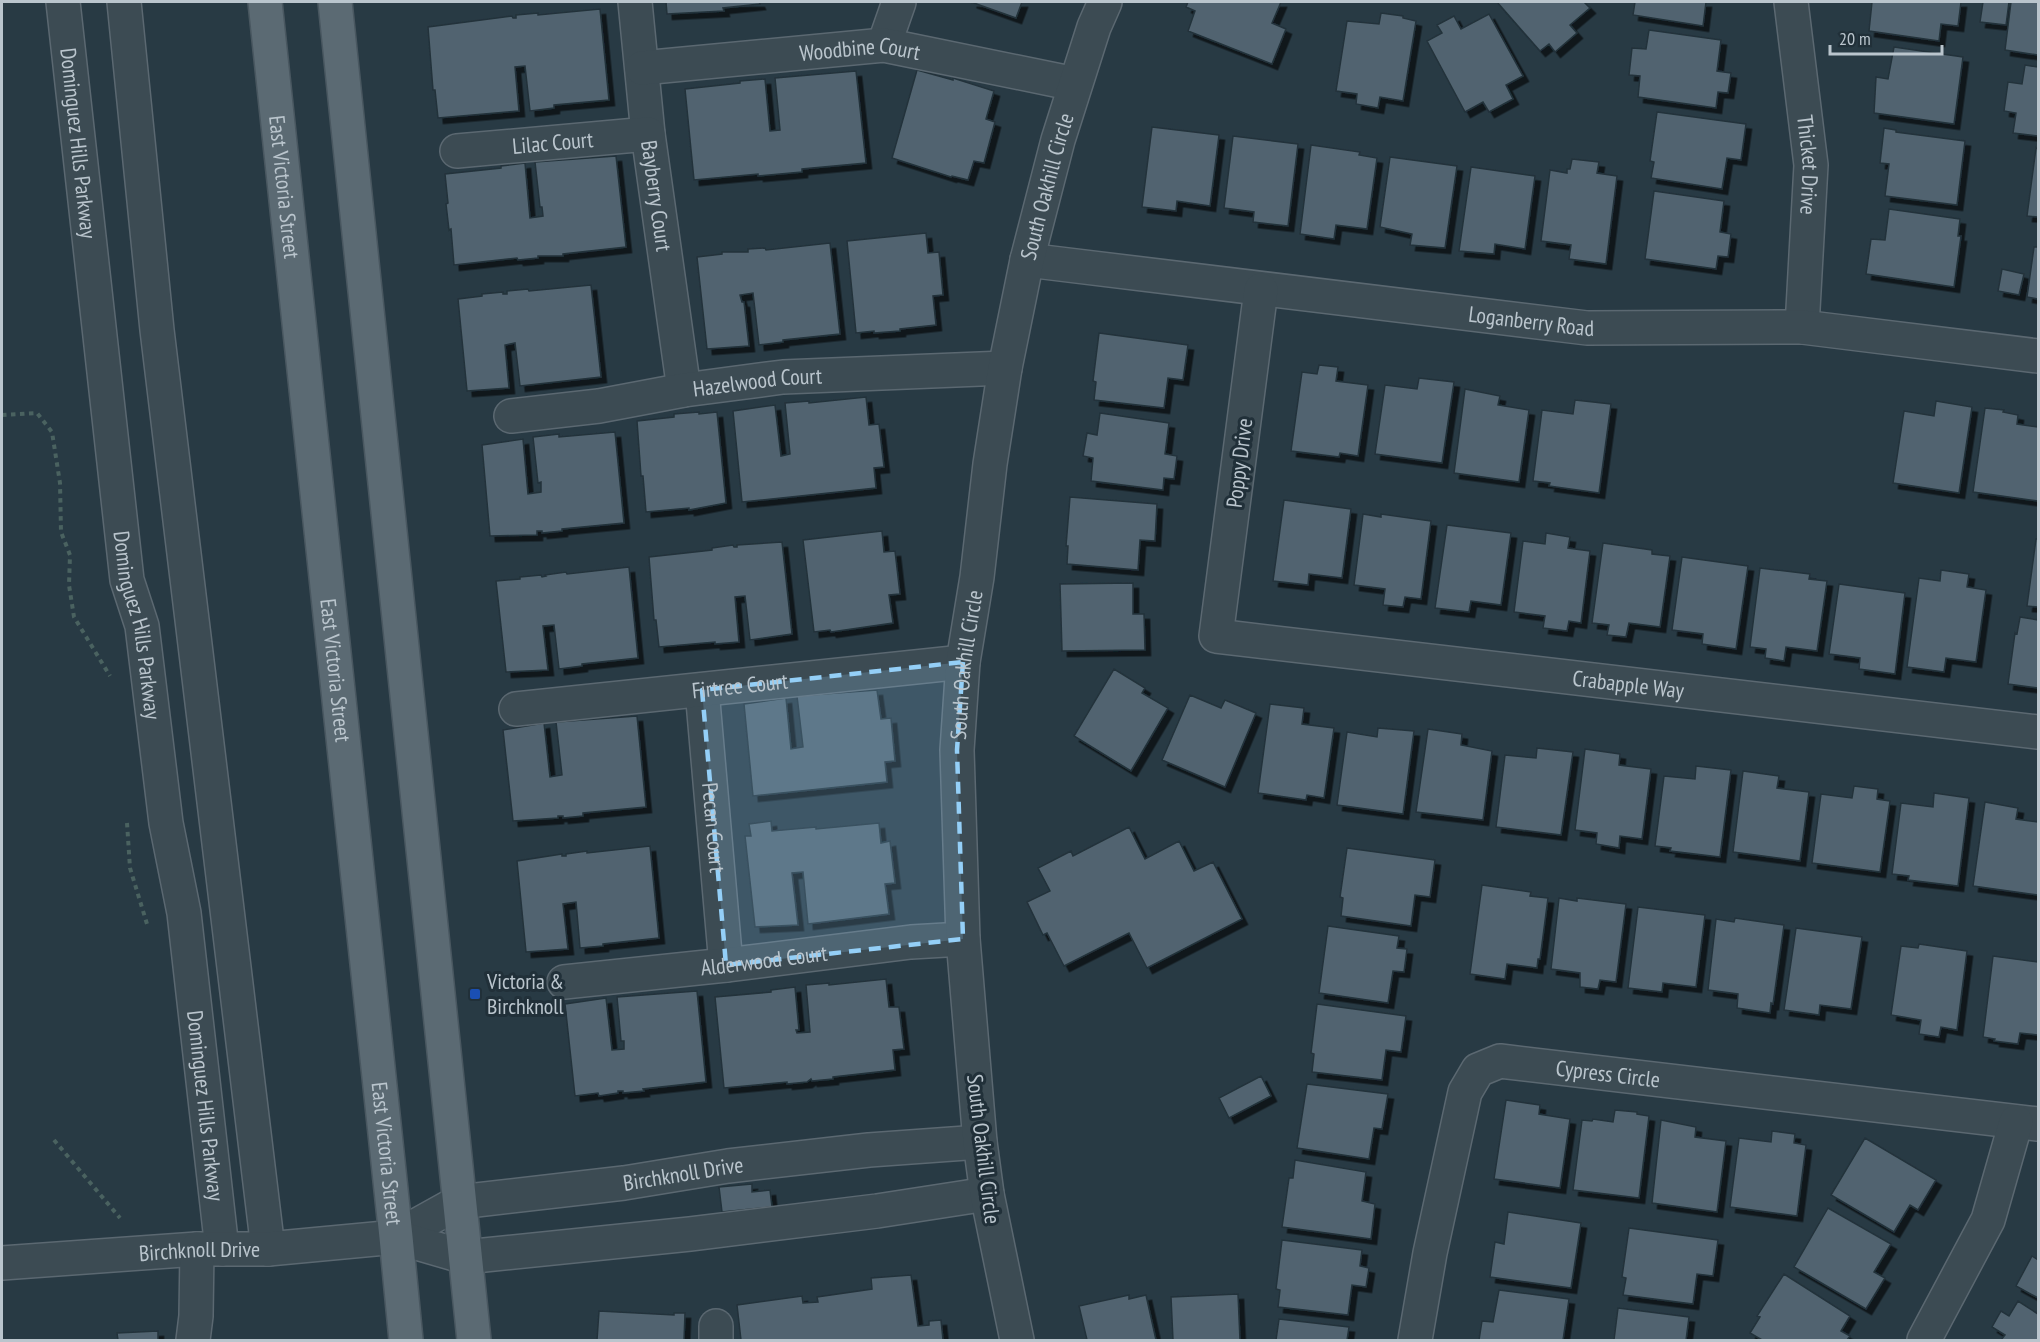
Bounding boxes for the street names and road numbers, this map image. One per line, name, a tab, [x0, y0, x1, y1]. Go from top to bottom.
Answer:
street label: Woodbine Court	[798, 30, 923, 67]
street label: Dominguez Hills Parkway	[54, 46, 103, 241]
street label: South Oakhill Circle	[1014, 109, 1080, 263]
street label: Thicket Drive	[1791, 113, 1825, 216]
street label: East Victoria Street	[263, 114, 306, 260]
street label: Lilac Court	[511, 125, 594, 160]
street label: Bayberry Court	[635, 139, 678, 253]
street label: Loganberry Road	[1467, 300, 1594, 342]
street label: Hazelwood Court	[691, 361, 822, 403]
street label: Poppy Drive	[1220, 417, 1258, 509]
street label: Dominguez Hills Parkway	[108, 529, 167, 722]
street label: South Oakhill Circle	[944, 588, 989, 741]
street label: East Victoria Street	[314, 597, 357, 743]
street label: Crabapple Way	[1571, 664, 1686, 705]
street label: Firtree Court	[690, 667, 789, 704]
street label: Pecan Court	[696, 781, 732, 874]
street label: Alderwood Court	[699, 939, 829, 982]
street label: Dominguez Hills Parkway	[181, 1009, 231, 1203]
street label: Cypress Circle	[1554, 1054, 1662, 1094]
street label: South Oakhill Circle	[961, 1073, 1007, 1225]
street label: East Victoria Street	[366, 1080, 409, 1227]
street label: Birchknoll Drive	[621, 1150, 745, 1197]
street label: Birchknoll Drive	[138, 1235, 260, 1267]

